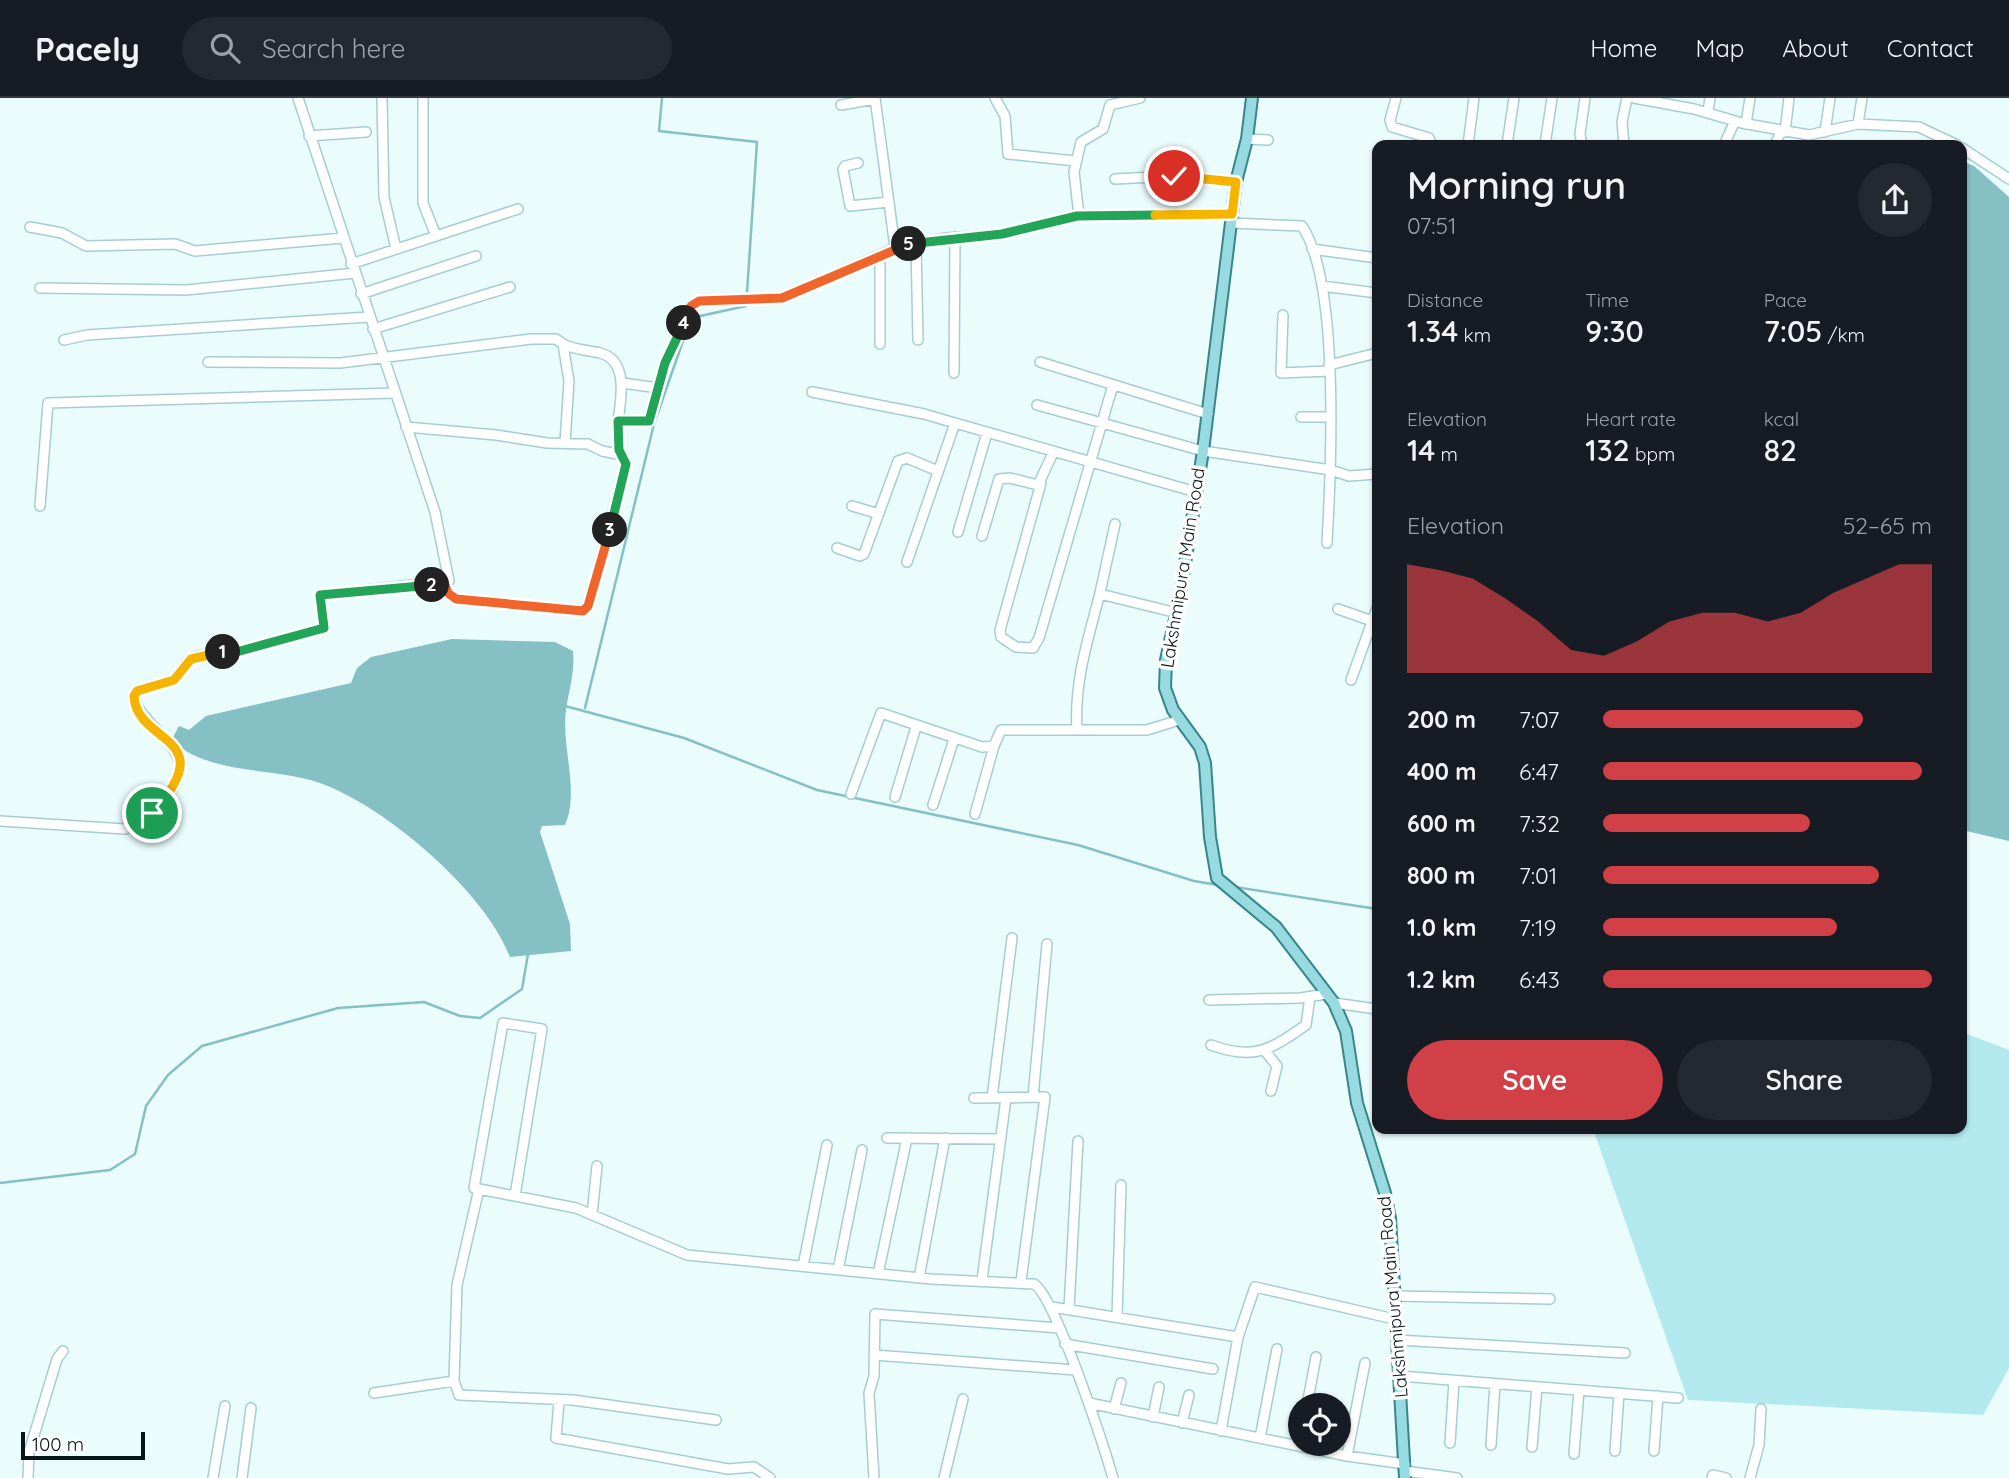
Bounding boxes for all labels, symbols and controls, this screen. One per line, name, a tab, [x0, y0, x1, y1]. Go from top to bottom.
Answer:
search box	[182, 17, 672, 80]
text: Pacely	[35, 28, 140, 69]
icon: search	[206, 29, 244, 67]
text: Search here	[262, 32, 405, 65]
text: Home	[1590, 33, 1657, 63]
text: Map	[1695, 33, 1744, 63]
text: About	[1782, 33, 1849, 63]
text: Contact	[1887, 33, 1974, 63]
pin	[1144, 146, 1204, 206]
icon: check	[1155, 157, 1193, 195]
text: Morning run	[1407, 161, 1626, 209]
button: share	[1858, 163, 1932, 237]
text: 07:51	[1407, 211, 1457, 240]
pin: 5	[892, 226, 926, 262]
text: 5	[903, 231, 914, 255]
text: Distance	[1407, 288, 1483, 312]
text: Time	[1585, 288, 1629, 312]
text: Pace	[1764, 288, 1807, 312]
pin: 4	[666, 306, 702, 341]
text: 4	[678, 310, 689, 334]
text: 1.34	[1407, 312, 1458, 350]
text: 9:30	[1585, 312, 1644, 350]
text: 7:05	[1764, 312, 1822, 350]
text: km	[1458, 323, 1491, 347]
text: /km	[1822, 323, 1865, 347]
text: Elevation	[1407, 407, 1487, 431]
text: Heart rate	[1585, 407, 1676, 431]
text: kcal	[1764, 407, 1799, 431]
text: 14	[1407, 431, 1435, 469]
text: 132	[1585, 431, 1630, 469]
text: 82	[1764, 431, 1797, 469]
text: m	[1435, 442, 1458, 466]
text: bpm	[1630, 442, 1675, 466]
street label: Lakshmipura Main Road	[1155, 466, 1210, 670]
text: Elevation	[1407, 511, 1504, 540]
text: 52–65 m	[1843, 511, 1932, 540]
pin: 3	[592, 512, 628, 548]
text: 3	[604, 517, 615, 541]
pin: 2	[414, 568, 450, 602]
text: 2	[426, 572, 437, 596]
pin: 1	[206, 634, 241, 670]
text: 1	[219, 639, 226, 663]
text: 200 m	[1407, 705, 1476, 734]
text: 7:07	[1519, 705, 1559, 734]
text: 400 m	[1407, 757, 1476, 786]
text: 6:47	[1519, 757, 1559, 786]
pin	[122, 783, 182, 843]
icon: arrive	[133, 794, 171, 832]
text: 600 m	[1407, 809, 1476, 838]
text: 7:32	[1519, 809, 1560, 838]
text: 800 m	[1407, 861, 1476, 890]
text: 7:01	[1519, 861, 1557, 890]
text: 1.0 km	[1407, 913, 1477, 942]
text: 7:19	[1519, 913, 1556, 942]
text: 1.2 km	[1407, 965, 1476, 994]
text: 6:43	[1519, 965, 1560, 994]
button: Save	[1407, 1040, 1663, 1120]
button: Share	[1677, 1040, 1932, 1120]
street label: Lakshmipura Main Road	[1372, 1195, 1413, 1399]
map controls	[1288, 1393, 1351, 1456]
button: locate	[1288, 1393, 1351, 1456]
scale bar	[21, 1429, 145, 1461]
text: 100 m	[32, 1432, 84, 1456]

